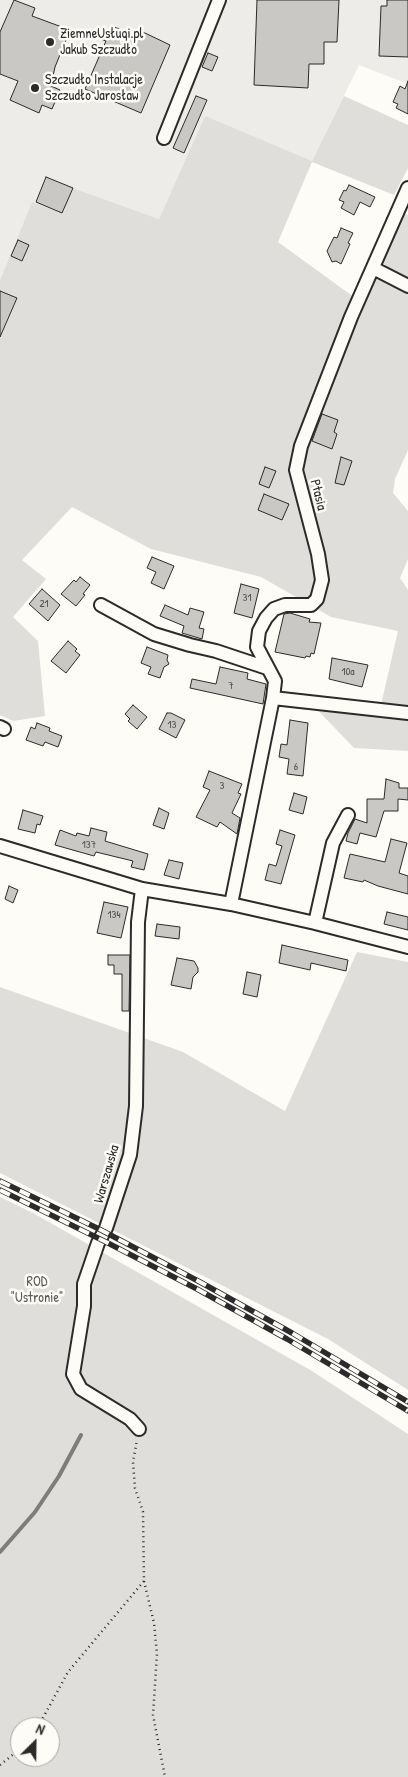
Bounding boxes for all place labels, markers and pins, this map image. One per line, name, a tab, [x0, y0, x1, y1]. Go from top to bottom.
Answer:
place label: ZiemneUsługi.pl Jakub Szczudło	[60, 26, 143, 58]
marker: ZiemneUsługi.pl Jakub Szczudło	[44, 36, 56, 48]
place label: Szczudło Instalacje Szczudło Jarosław	[45, 72, 143, 104]
marker: Szczudło Instalacje Szczudło Jarosław	[29, 82, 41, 94]

